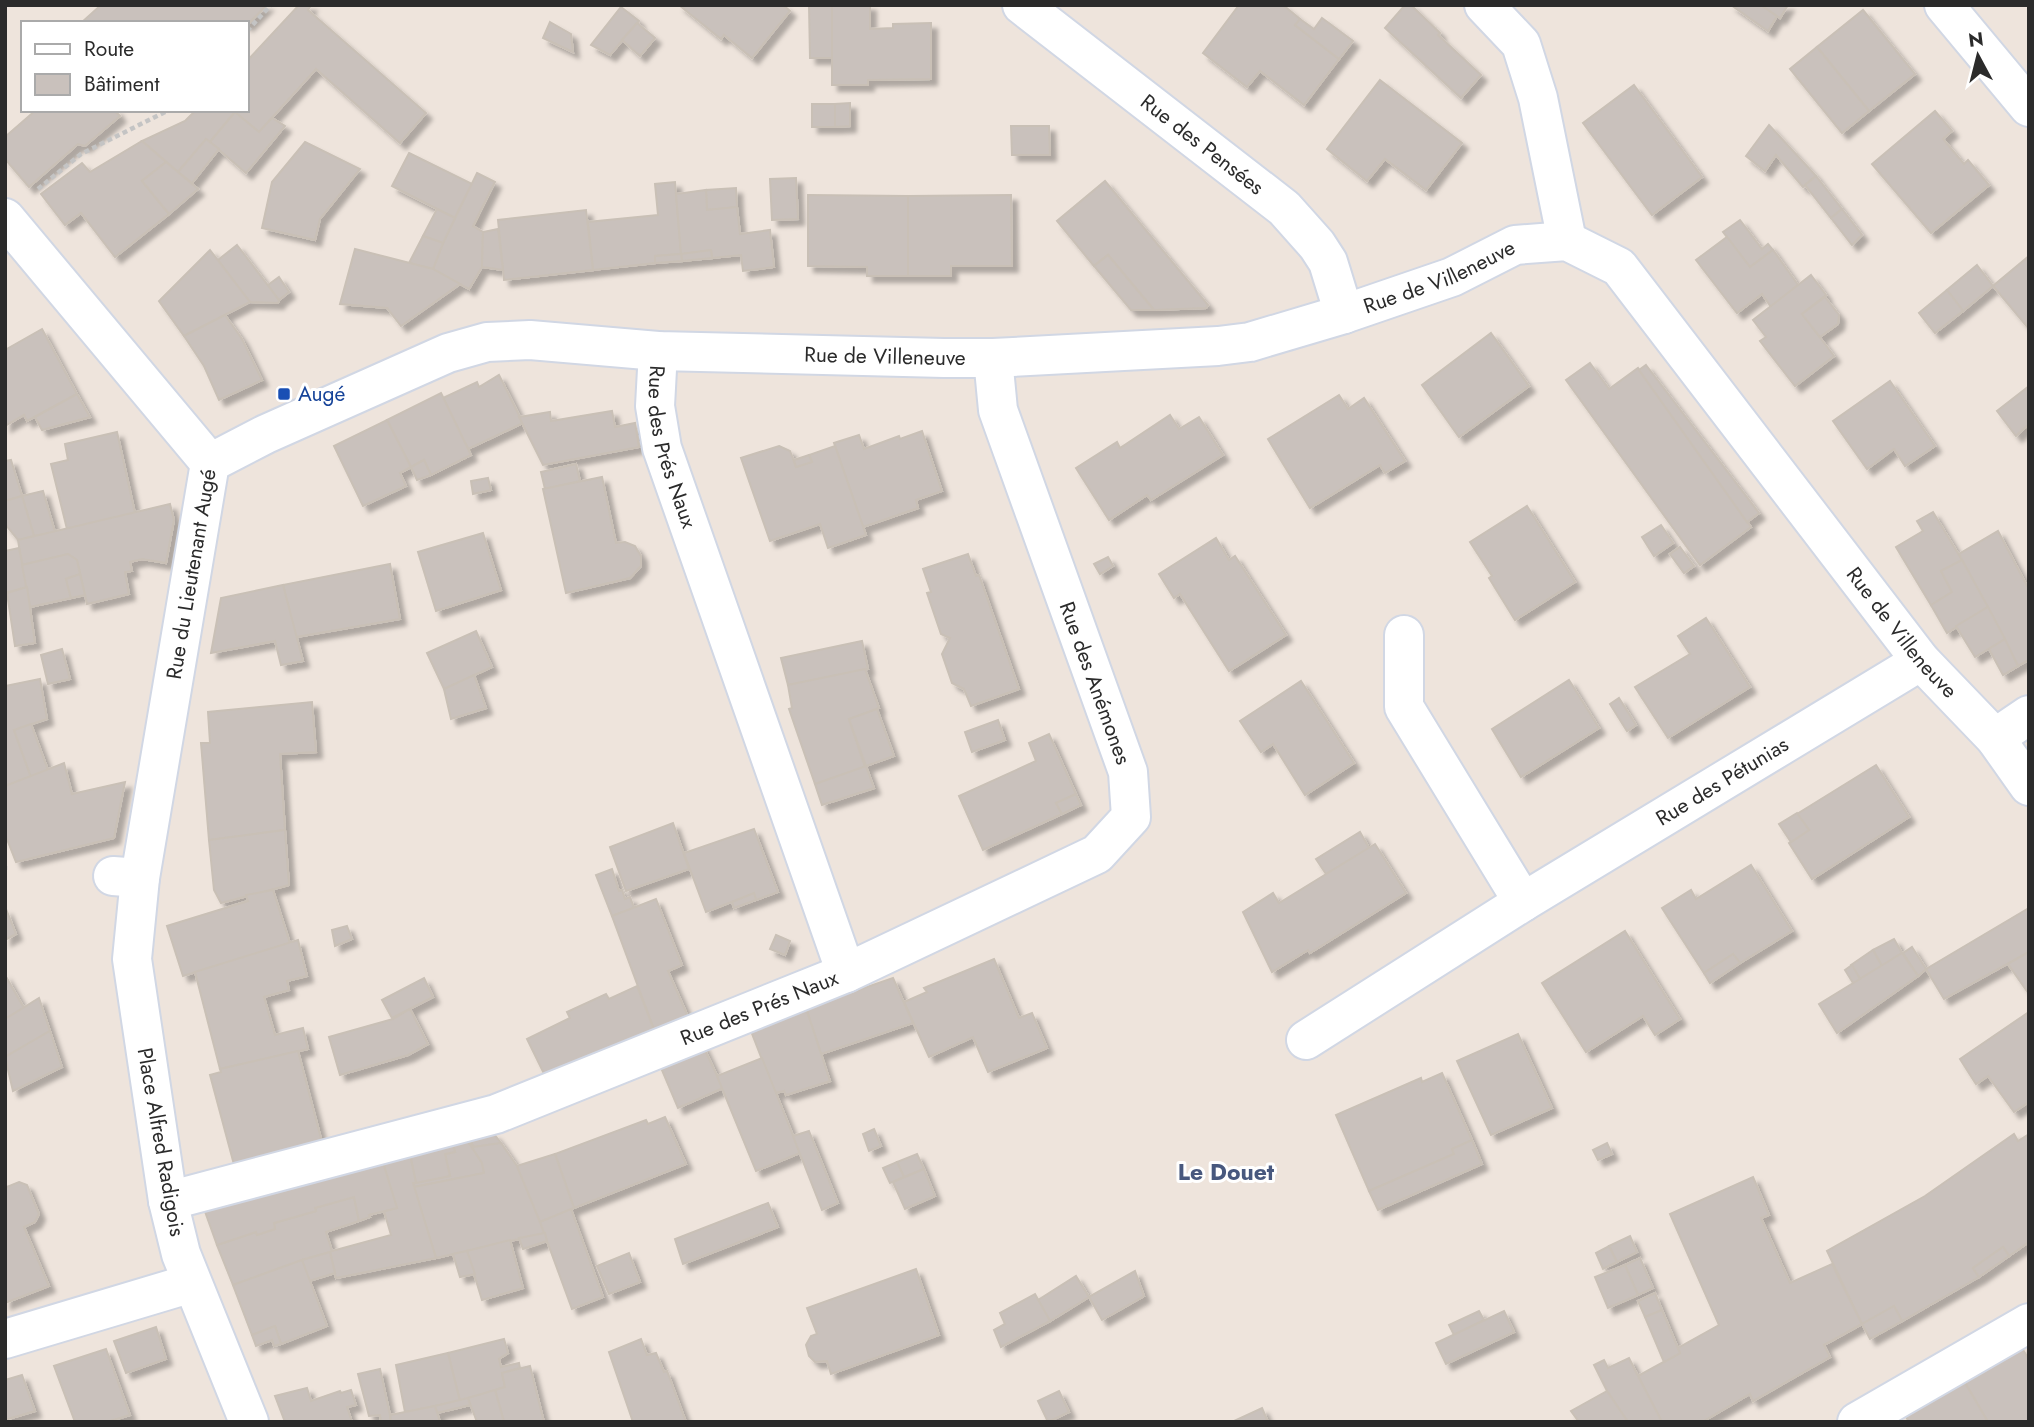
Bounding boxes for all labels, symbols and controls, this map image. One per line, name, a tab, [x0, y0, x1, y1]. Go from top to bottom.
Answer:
legend	[21, 21, 248, 112]
north arrow	[1943, 21, 2013, 91]
text: N	[1967, 25, 1985, 54]
text: Route	[84, 34, 134, 64]
text: Bâtiment	[84, 69, 160, 99]
street label: Rue des Pensées	[1134, 87, 1270, 202]
street label: Rue de Villeneuve	[1359, 232, 1520, 321]
street label: Rue de Villeneuve	[804, 340, 966, 373]
street label: Rue des Prés Naux	[640, 364, 704, 532]
place label: Augé	[298, 379, 345, 409]
marker: Augé	[276, 386, 292, 402]
street label: Rue du Lieutenant Augé	[159, 467, 224, 682]
street label: Rue de Villeneuve	[1839, 561, 1964, 705]
street label: Rue des Anémones	[1052, 597, 1138, 769]
street label: Rue des Pétunias	[1650, 730, 1794, 833]
street label: Rue des Prés Naux	[676, 963, 842, 1053]
street label: Place Alfred Radigois	[130, 1045, 192, 1239]
district label: Le Douet	[1178, 1155, 1275, 1189]

